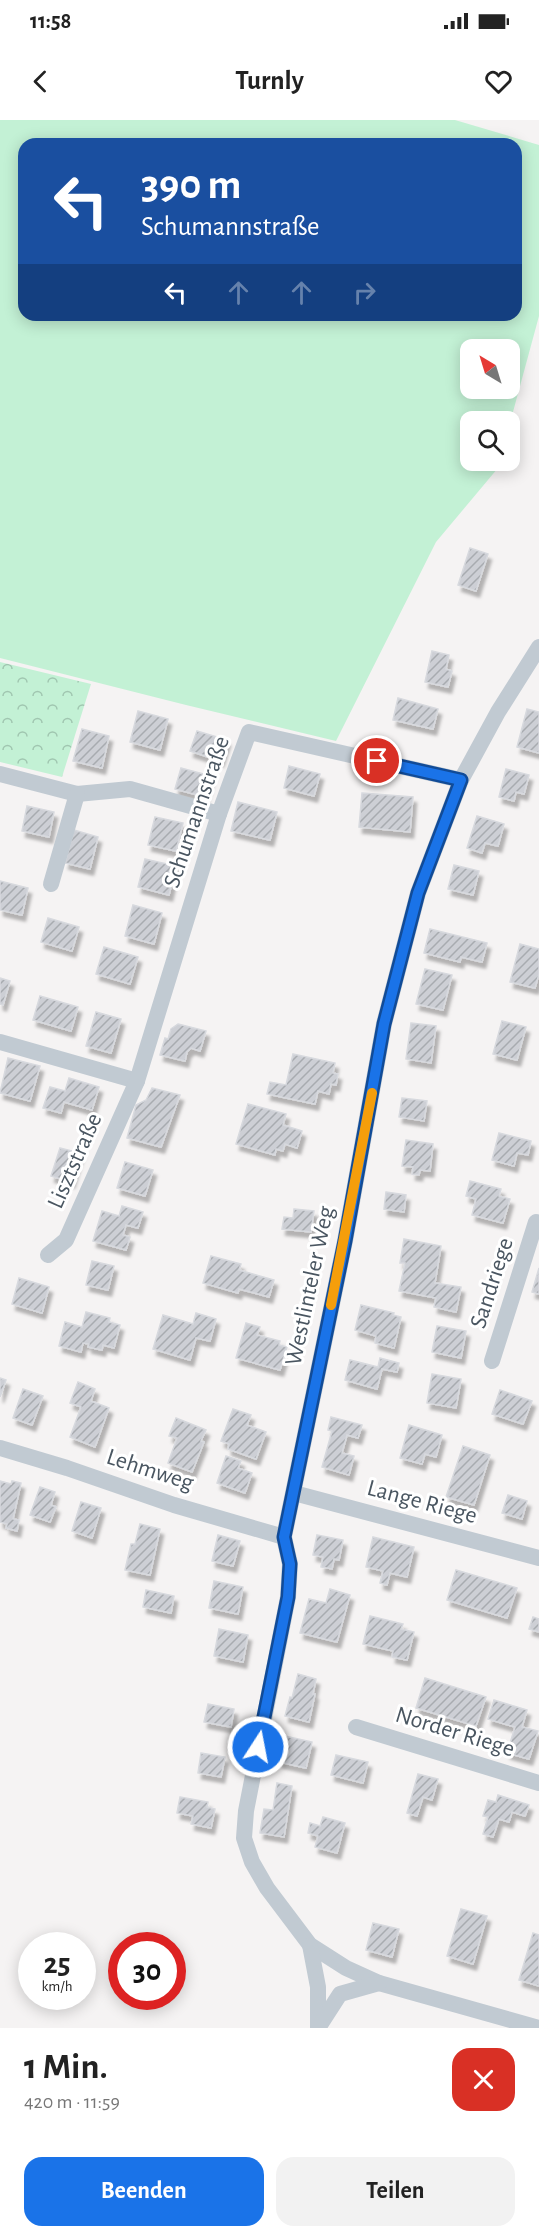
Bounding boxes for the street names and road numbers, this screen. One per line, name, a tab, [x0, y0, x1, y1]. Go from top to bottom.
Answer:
street label: Schumannstraße	[160, 733, 234, 891]
street label: Lisztstraße	[43, 1110, 107, 1212]
street label: Westlinteler Weg	[281, 1204, 339, 1368]
street label: Sandriege	[466, 1235, 518, 1331]
street label: Lehmweg	[103, 1445, 197, 1495]
street label: Lange Riege	[364, 1476, 480, 1528]
street label: Norder Riege	[393, 1703, 517, 1761]

